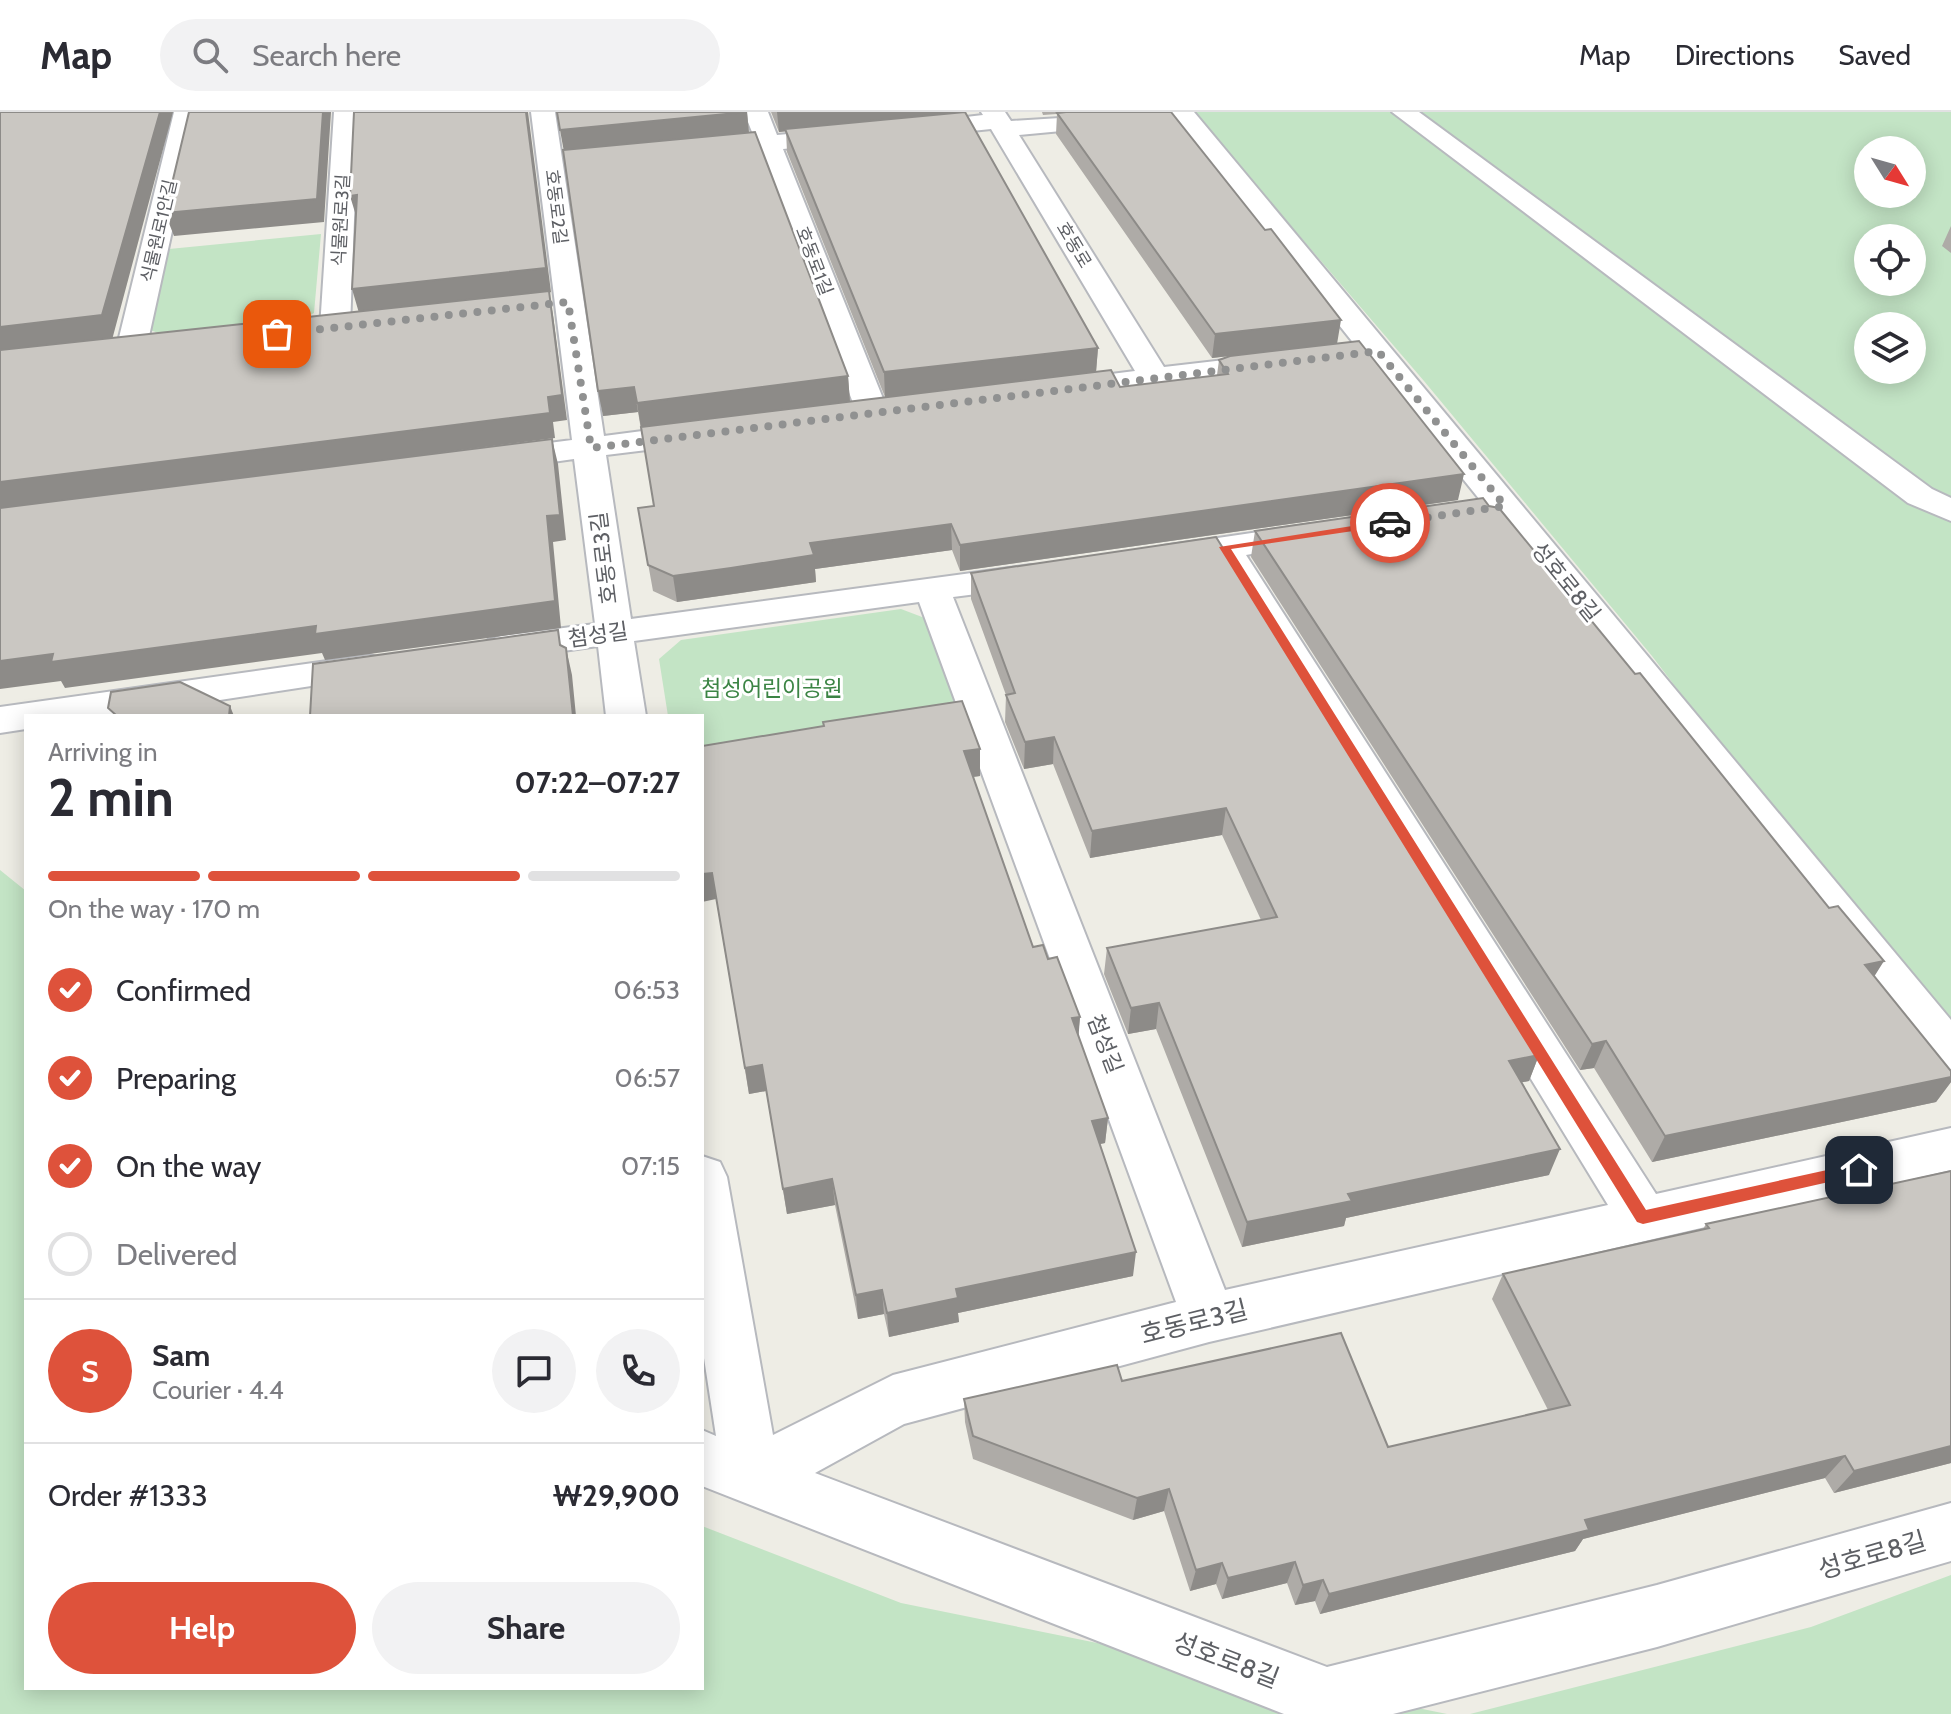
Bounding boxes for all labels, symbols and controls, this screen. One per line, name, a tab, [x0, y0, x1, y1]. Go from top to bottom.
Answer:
search box	[160, 19, 720, 91]
text: Map	[40, 32, 112, 79]
icon: search	[188, 33, 232, 77]
text: Search here	[252, 37, 401, 74]
text: Map	[1579, 38, 1631, 72]
text: Directions	[1675, 38, 1794, 72]
text: Saved	[1838, 38, 1911, 72]
north arrow	[1854, 136, 1926, 208]
map controls	[1854, 136, 1926, 384]
street label: 호동로2길	[540, 168, 572, 246]
street label: 식물원로3길	[328, 173, 354, 267]
street label: 식물원로1안길	[136, 177, 182, 285]
street label: 호동로	[1052, 218, 1096, 272]
street label: 호동로1길	[791, 223, 837, 299]
button: locate	[1854, 224, 1926, 296]
pin	[243, 300, 311, 368]
icon: bag	[255, 312, 299, 356]
button: layers	[1854, 312, 1926, 384]
courier	[1350, 483, 1430, 563]
icon: car	[1368, 501, 1412, 545]
street label: 호동로3길	[585, 510, 623, 606]
street label: 성호로8길	[1526, 537, 1606, 627]
street label: 첨성길	[566, 617, 630, 653]
park label: 첨성어린이공원	[701, 675, 843, 702]
text: Arriving in	[48, 736, 158, 768]
text: 07:22–07:27	[515, 764, 680, 801]
text: 2 min	[48, 766, 174, 829]
text: On the way · 170 m	[48, 893, 260, 925]
icon: check	[48, 968, 92, 1012]
text: Confirmed	[116, 972, 251, 1009]
text: 06:53	[614, 974, 680, 1006]
street label: 첨성길	[1082, 1011, 1128, 1077]
icon: check	[48, 1056, 92, 1100]
text: Preparing	[116, 1060, 236, 1097]
text: 06:57	[615, 1062, 680, 1094]
pin	[1825, 1136, 1893, 1204]
icon: check	[48, 1144, 92, 1188]
text: On the way	[116, 1148, 261, 1185]
icon: home	[1837, 1148, 1881, 1192]
text: 07:15	[621, 1150, 680, 1182]
text: Delivered	[116, 1236, 237, 1273]
street label: 호동로3길	[1137, 1293, 1251, 1351]
button: chat	[492, 1329, 576, 1413]
button: phone	[596, 1329, 680, 1413]
text: Sam	[152, 1337, 210, 1374]
text: S	[81, 1353, 99, 1390]
text: Courier · 4.4	[152, 1374, 284, 1406]
text: Order #1333	[48, 1477, 208, 1514]
text: ₩29,900	[553, 1477, 680, 1514]
street label: 성호로8길	[1814, 1524, 1930, 1586]
button: Help	[48, 1582, 356, 1674]
button: Share	[372, 1582, 680, 1674]
street label: 성호로8길	[1168, 1625, 1284, 1695]

